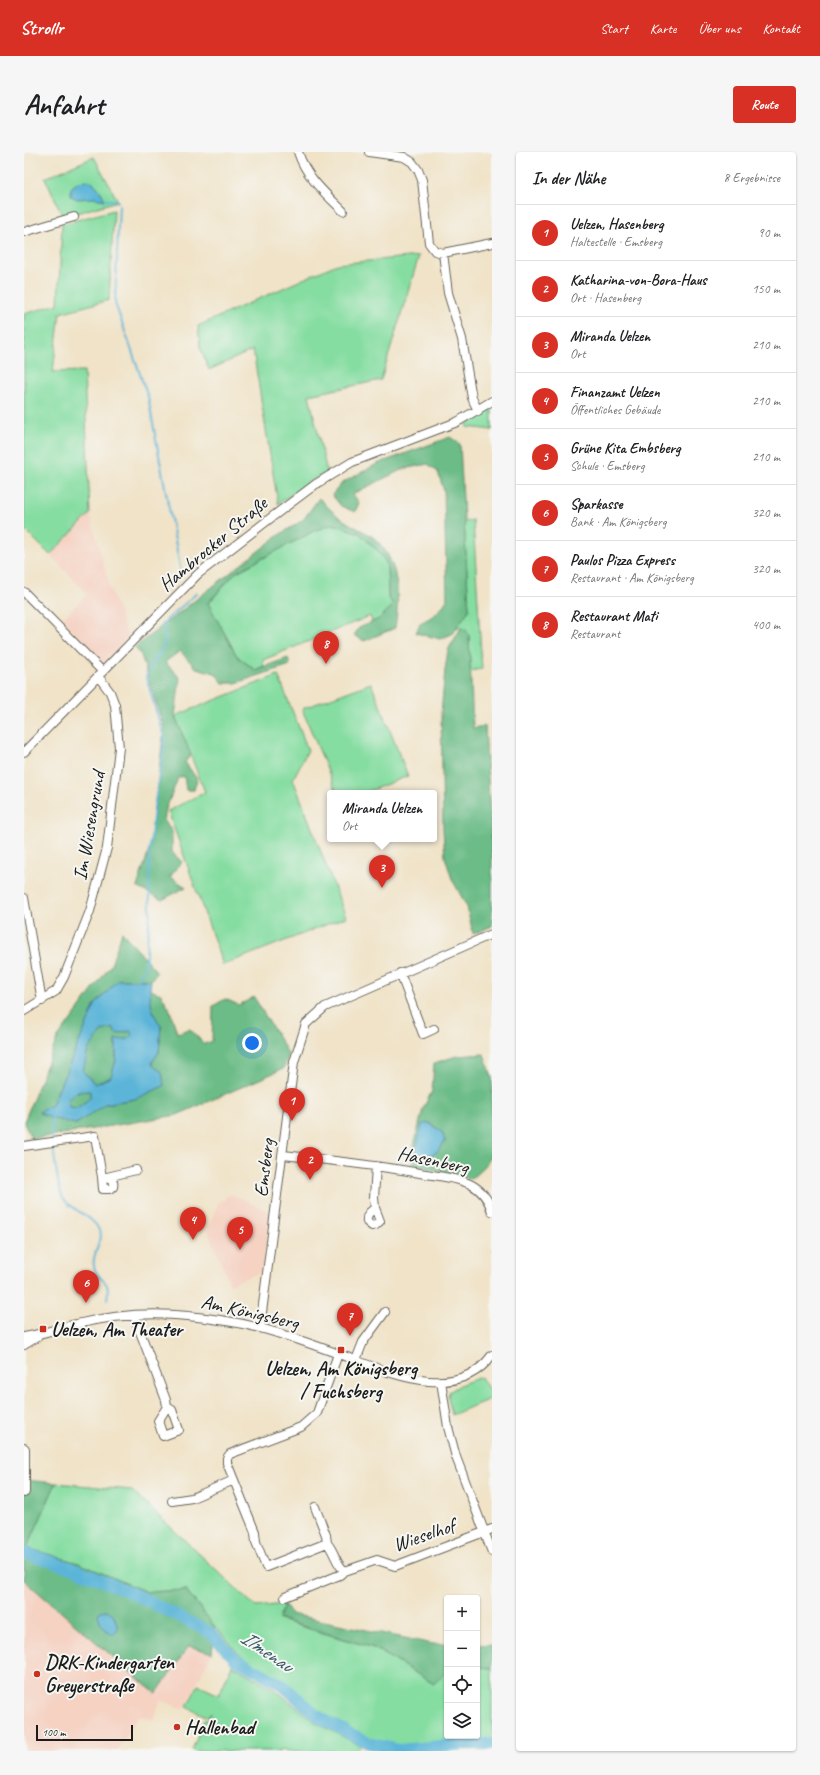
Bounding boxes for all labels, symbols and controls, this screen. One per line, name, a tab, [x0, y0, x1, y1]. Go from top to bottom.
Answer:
text: Strollr	[20, 16, 63, 40]
text: Start	[600, 20, 628, 37]
text: Karte	[650, 20, 676, 37]
text: Über uns	[698, 20, 740, 37]
text: Kontakt	[762, 20, 800, 37]
button: Route	[733, 86, 796, 123]
text: Anfahrt	[24, 87, 104, 122]
text: In der Nähe	[532, 168, 605, 189]
text: 8 Ergebnisse	[724, 170, 780, 186]
text: Uelzen, Hasenberg	[570, 215, 663, 234]
text: 1	[542, 225, 548, 241]
text: 90 m	[758, 225, 780, 241]
text: Haltestelle · Emsberg	[570, 234, 662, 250]
text: Katharina-von-Bora-Haus	[570, 271, 707, 290]
text: 2	[542, 281, 548, 297]
text: 150 m	[752, 281, 780, 297]
text: Ort · Hasenberg	[570, 290, 641, 306]
text: Miranda Uelzen	[570, 327, 650, 346]
text: 3	[542, 337, 548, 353]
text: 210 m	[752, 337, 780, 353]
text: Ort	[570, 346, 585, 362]
text: Finanzamt Uelzen	[570, 383, 660, 402]
text: 4	[542, 393, 548, 409]
text: 210 m	[752, 393, 780, 409]
text: Öffentliches Gebäude	[570, 402, 660, 418]
text: Grüne Kita Embsberg	[570, 439, 680, 458]
text: 5	[542, 449, 548, 465]
text: 210 m	[752, 449, 780, 465]
text: Schule · Emsberg	[570, 458, 644, 474]
street label: Hambrocker Straße	[154, 490, 274, 597]
text: Sparkasse	[570, 495, 622, 514]
text: 6	[542, 505, 548, 521]
text: 320 m	[752, 505, 780, 521]
text: Bank · Am Königsberg	[570, 514, 666, 530]
text: Paulos Pizza Express	[570, 551, 675, 570]
text: 7	[542, 561, 548, 577]
text: 320 m	[752, 561, 780, 577]
text: Restaurant · Am Königsberg	[570, 570, 694, 586]
text: Restaurant Mati	[570, 607, 658, 626]
text: 8	[542, 617, 548, 633]
text: 400 m	[752, 617, 780, 633]
text: Restaurant	[570, 626, 620, 642]
pin: 8	[313, 631, 339, 664]
street label: Im Wiesengrund	[67, 766, 111, 882]
popup	[327, 790, 437, 842]
text: Miranda Uelzen	[342, 799, 422, 818]
text: Ort	[342, 818, 357, 834]
pin: 3	[369, 855, 395, 888]
your location	[242, 1033, 262, 1053]
pin: 1	[279, 1088, 305, 1121]
street label: Emsberg	[248, 1136, 280, 1198]
street label: Hasenberg	[395, 1140, 473, 1180]
pin: 2	[297, 1147, 323, 1180]
pin: 4	[180, 1207, 206, 1240]
pin: 5	[227, 1217, 253, 1250]
pin: 6	[73, 1270, 99, 1303]
street label: Am Königsberg	[199, 1289, 303, 1336]
pin: 7	[337, 1303, 363, 1336]
place label: Uelzen, Am Theater	[51, 1317, 185, 1342]
marker: Uelzen, Am Theater	[38, 1324, 48, 1334]
marker: Uelzen, Am Königsberg / Fuchsberg	[336, 1345, 346, 1355]
place label: Uelzen, Am Königsberg / Fuchsberg	[265, 1356, 419, 1404]
street label: Wieselhof	[390, 1511, 462, 1557]
map controls	[444, 1595, 480, 1739]
button: +	[444, 1595, 480, 1631]
water label: Ilmenau	[236, 1624, 301, 1680]
button: −	[444, 1631, 480, 1667]
place label: DRK-Kindergarten Greyerstraße	[45, 1650, 175, 1699]
button: locate	[444, 1667, 480, 1703]
marker: DRK-Kindergarten Greyerstraße	[32, 1669, 42, 1679]
button: layers	[444, 1703, 480, 1739]
place label: Hallenbad	[185, 1715, 258, 1740]
marker: Hallenbad	[172, 1722, 182, 1732]
scale bar	[36, 1723, 133, 1742]
text: 100 m	[42, 1725, 66, 1739]

